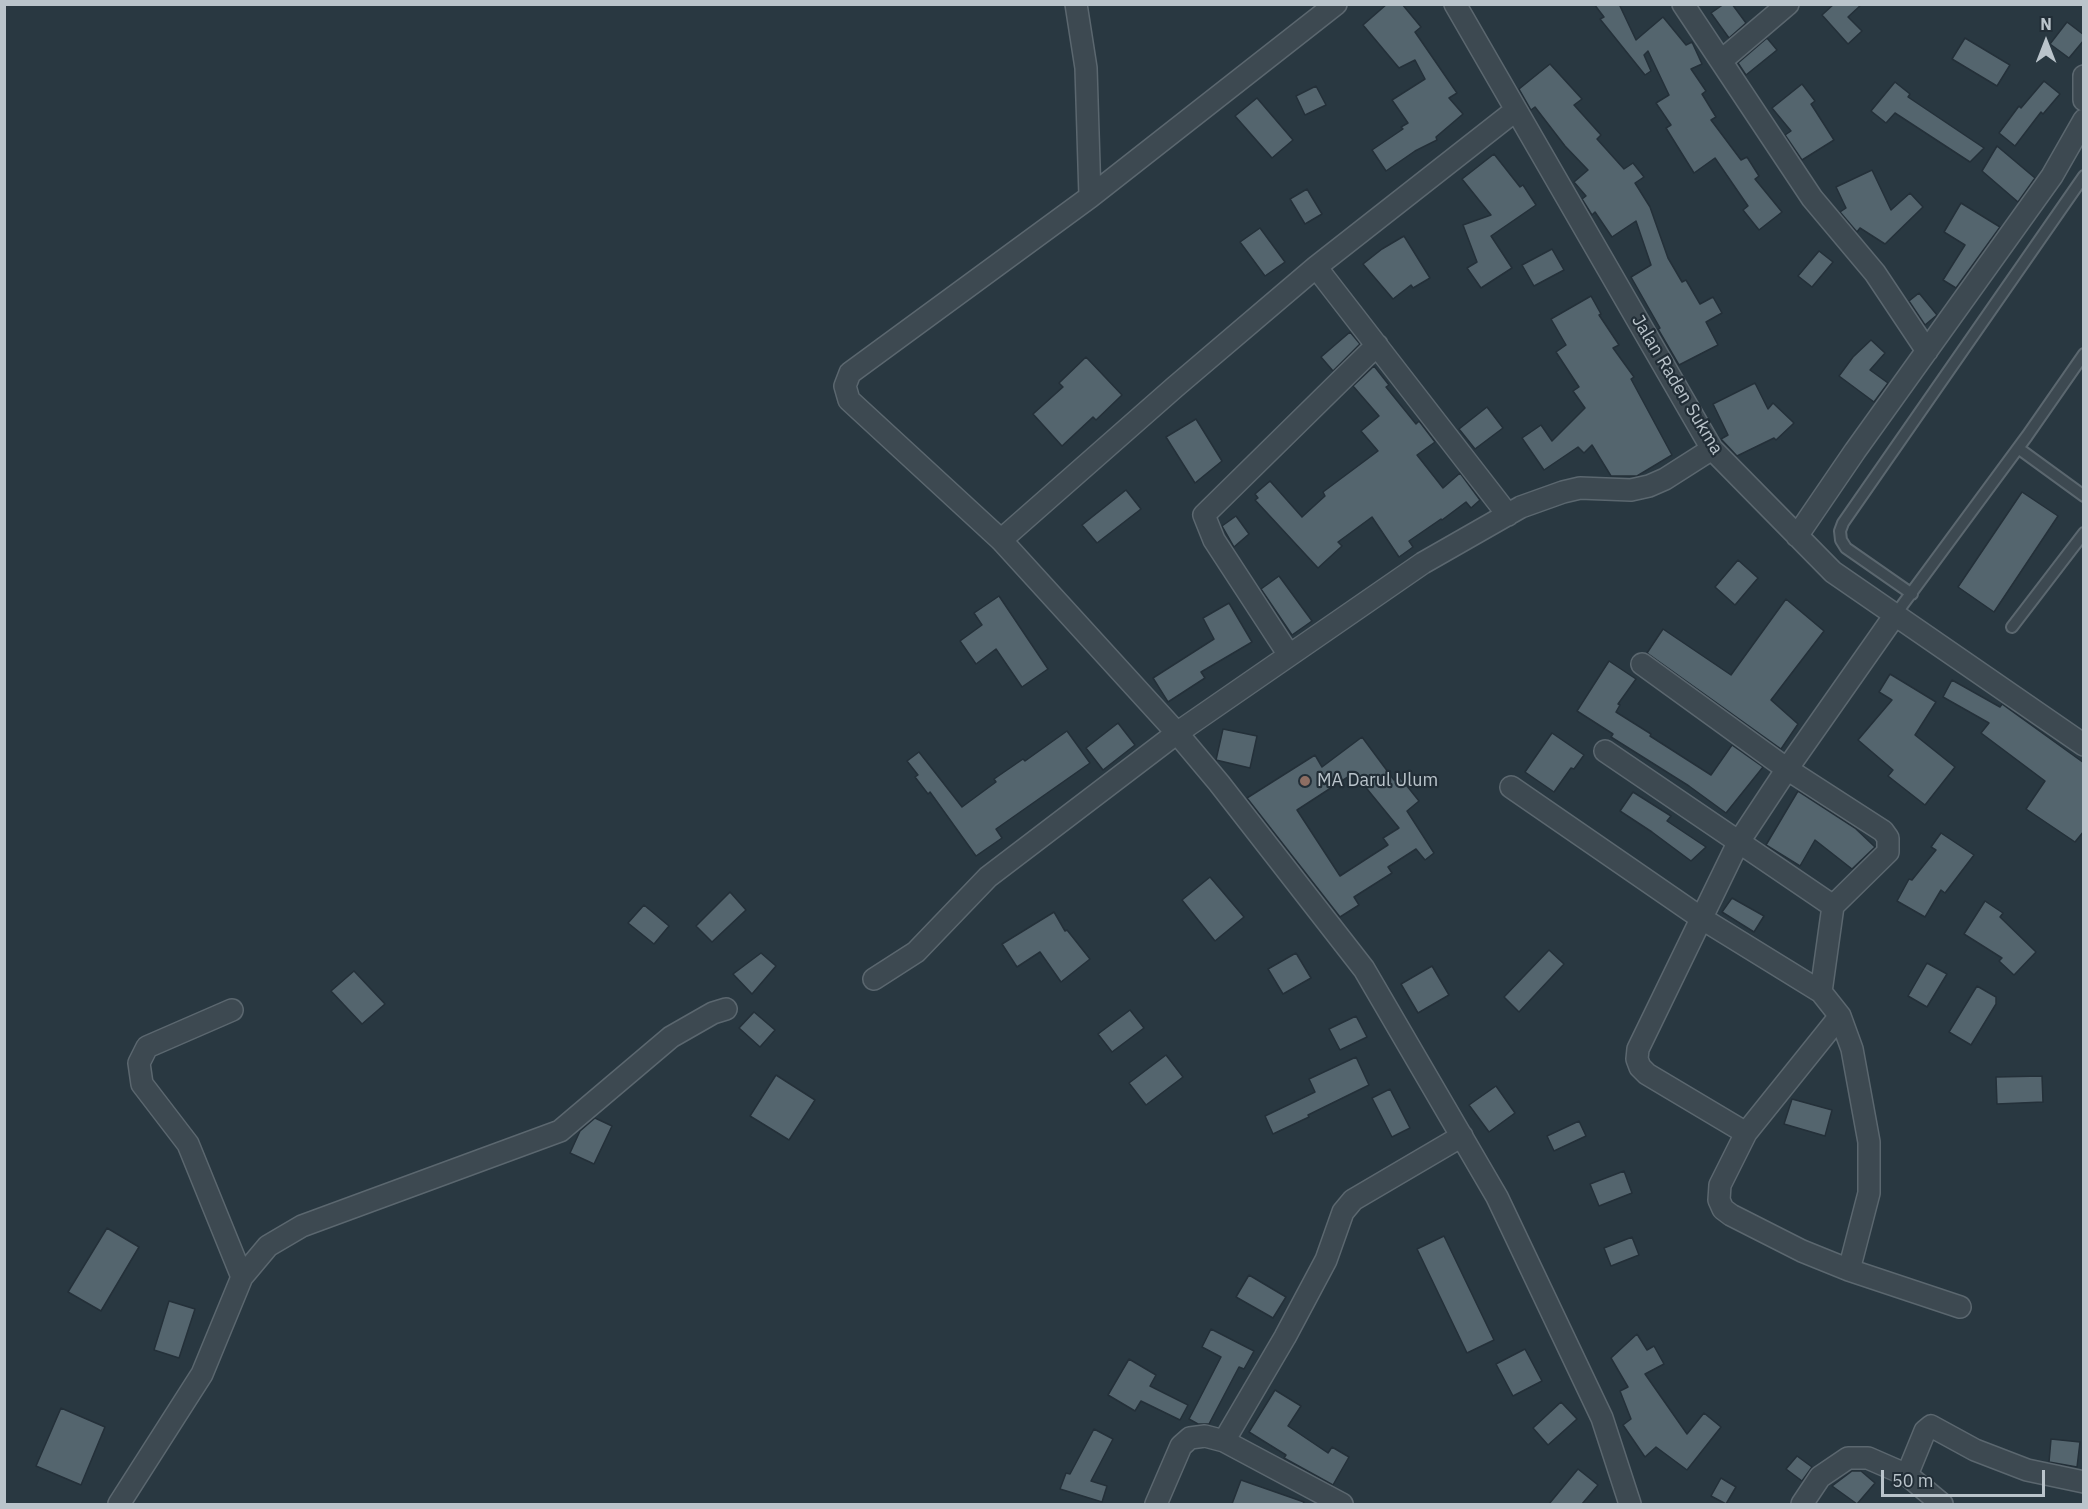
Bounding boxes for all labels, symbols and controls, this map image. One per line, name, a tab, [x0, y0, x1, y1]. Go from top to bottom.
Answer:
north arrow	[2016, 12, 2076, 72]
text: N	[2040, 14, 2052, 34]
street label: Jalan Raden Sukma	[1627, 311, 1727, 459]
place label: MA Darul Ulum	[1317, 770, 1438, 792]
marker: MA Darul Ulum	[1298, 774, 1312, 788]
scale bar	[1884, 1458, 2048, 1496]
text: 50 m	[1892, 1469, 1934, 1492]

